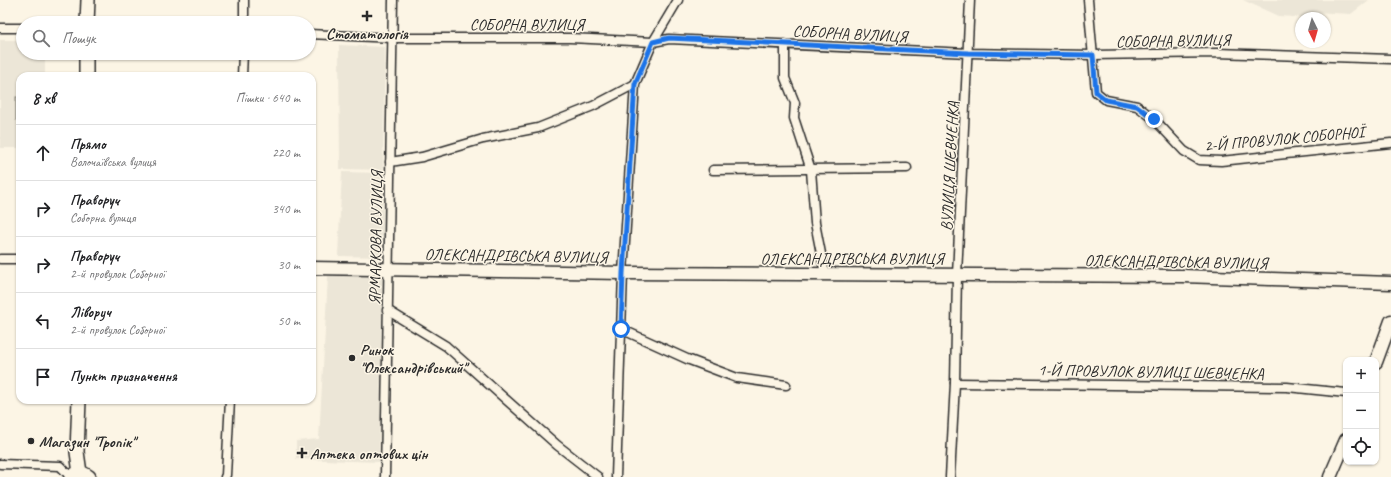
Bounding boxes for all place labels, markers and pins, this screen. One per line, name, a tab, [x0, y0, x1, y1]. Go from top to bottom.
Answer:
marker: Стоматологія	[361, 10, 373, 22]
place label: Стоматологія	[326, 24, 409, 44]
place label: Ринок "Олександрівський"	[360, 340, 470, 378]
marker: Ринок "Олександрівський"	[347, 353, 357, 363]
place label: Магазин "Тропік"	[39, 432, 139, 452]
marker: Магазин "Тропік"	[26, 436, 36, 446]
place label: Аптека оптових цін	[310, 444, 428, 464]
marker: Аптека оптових цін	[297, 448, 307, 458]

